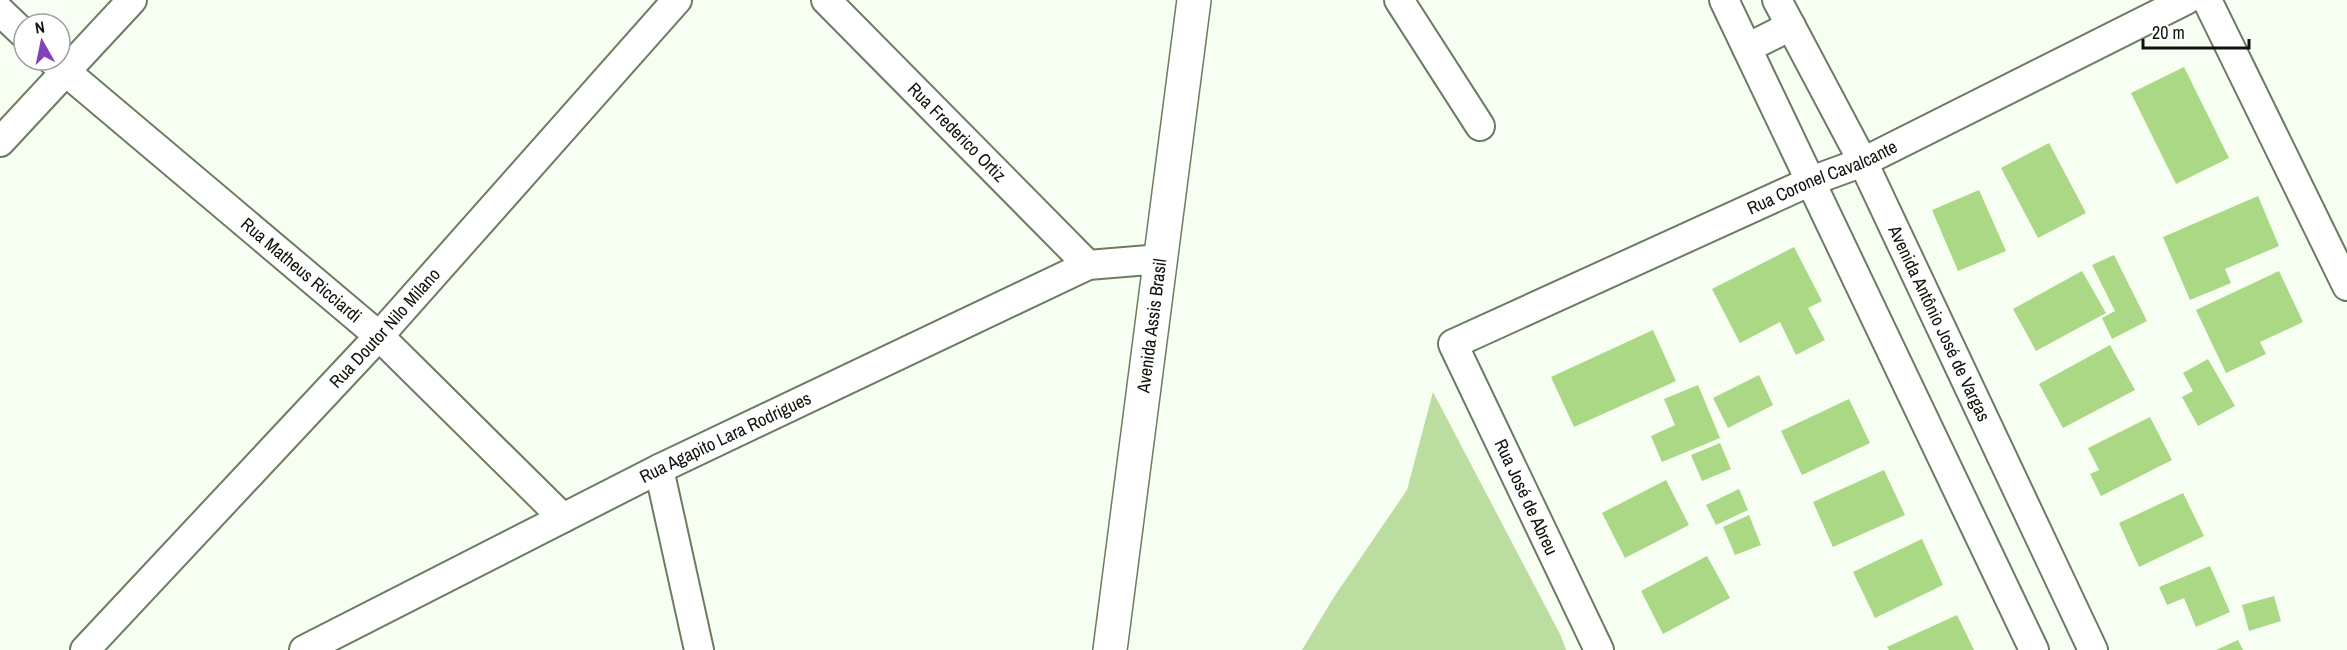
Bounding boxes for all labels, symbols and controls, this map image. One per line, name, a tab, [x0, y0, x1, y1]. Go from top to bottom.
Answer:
north arrow	[12, 12, 72, 72]
scale bar	[2143, 12, 2250, 50]
text: N	[33, 16, 46, 39]
text: 20 m	[2152, 20, 2185, 45]
street label: Rua Frederico Ortiz	[902, 77, 1012, 187]
street label: Rua Coronel Cavalcante	[1743, 134, 1901, 220]
street label: Rua Matheus Ricciardi	[236, 212, 367, 328]
street label: Avenida Antônio José de Vargas	[1882, 220, 1997, 425]
street label: Avenida Assis Brasil	[1130, 257, 1172, 395]
street label: Rua Doutor Nilo Milano	[323, 262, 446, 393]
street label: Rua Agapito Lara Rodrigues	[635, 385, 815, 489]
street label: Rua José de Abreu	[1489, 435, 1564, 559]

